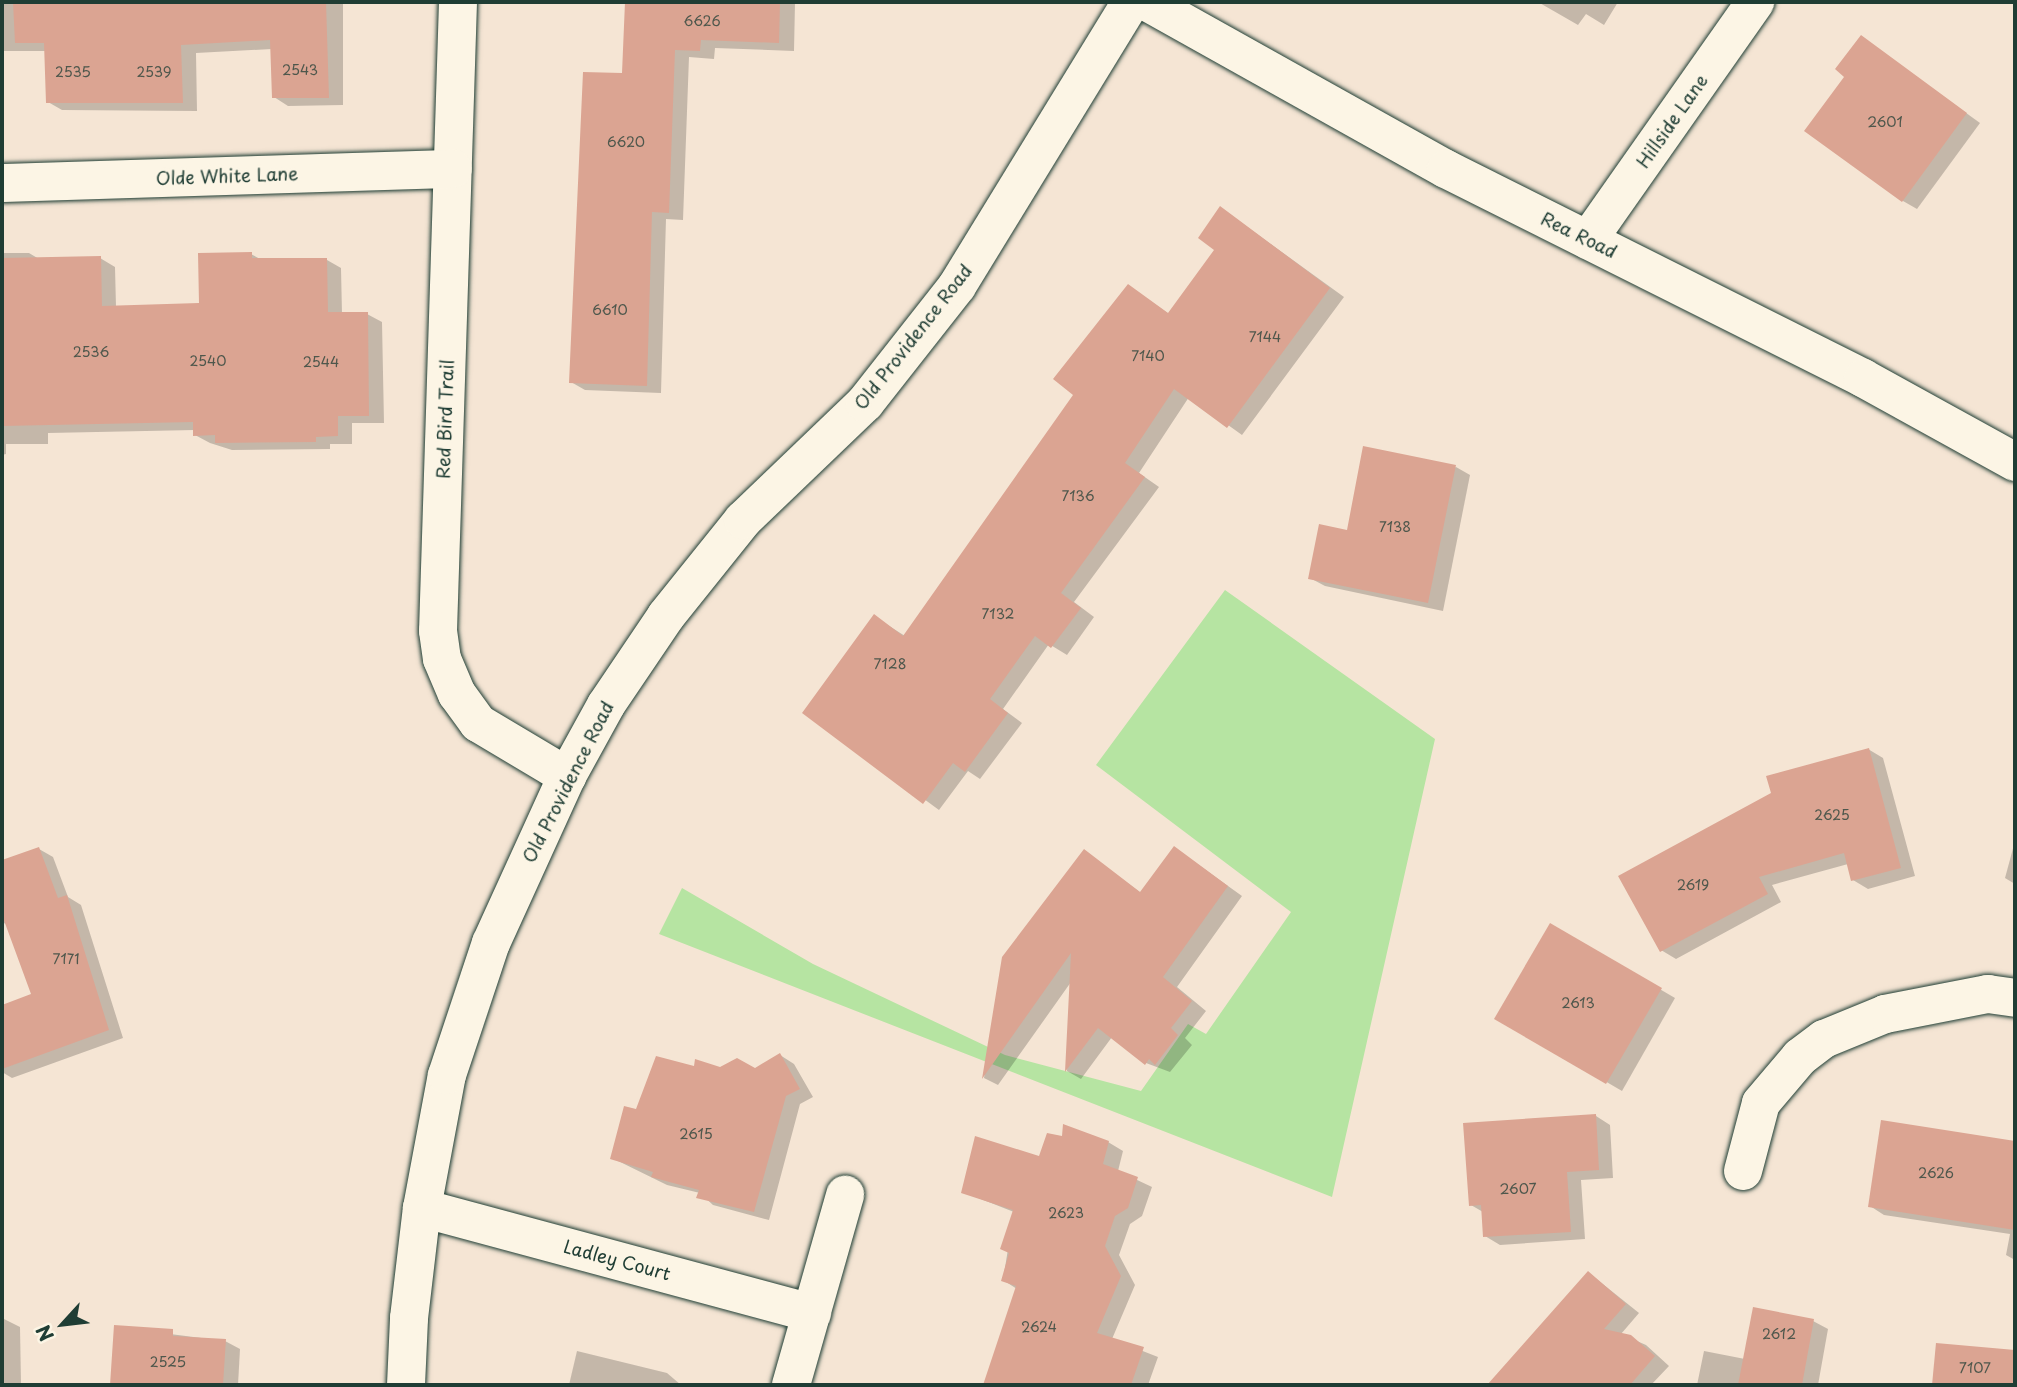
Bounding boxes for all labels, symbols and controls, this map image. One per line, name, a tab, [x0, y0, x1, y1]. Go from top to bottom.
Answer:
house number: 6626	[683, 13, 721, 29]
house number: 2543	[282, 62, 318, 78]
house number: 2535	[55, 64, 91, 80]
house number: 2539	[136, 64, 172, 80]
street label: Hillside Lane	[1632, 70, 1712, 172]
house number: 2601	[1867, 114, 1903, 130]
house number: 6620	[607, 134, 645, 150]
street label: Olde White Lane	[155, 163, 299, 189]
street label: Rea Road	[1537, 207, 1621, 263]
street label: Old Providence Road	[850, 260, 976, 414]
house number: 6610	[592, 302, 628, 318]
house number: 7144	[1249, 329, 1281, 345]
house number: 2536	[73, 344, 109, 360]
house number: 7140	[1131, 348, 1165, 364]
house number: 2540	[189, 353, 227, 369]
house number: 2544	[303, 354, 339, 370]
street label: Red Bird Trail	[432, 358, 458, 480]
house number: 7136	[1061, 488, 1095, 504]
house number: 7138	[1379, 519, 1411, 535]
house number: 7132	[982, 606, 1014, 622]
house number: 7128	[874, 656, 906, 672]
street label: Old Providence Road	[518, 698, 618, 866]
house number: 2625	[1814, 807, 1850, 823]
house number: 2619	[1677, 877, 1709, 893]
house number: 7171	[53, 951, 79, 967]
house number: 2613	[1561, 995, 1595, 1011]
house number: 2615	[679, 1126, 713, 1142]
house number: 2626	[1918, 1165, 1954, 1181]
house number: 2607	[1499, 1181, 1537, 1197]
house number: 2623	[1048, 1205, 1084, 1221]
street label: Ladley Court	[561, 1235, 673, 1285]
north arrow	[28, 1289, 98, 1359]
house number: 2624	[1021, 1319, 1057, 1335]
text: N	[28, 1320, 60, 1347]
house number: 2612	[1762, 1326, 1796, 1342]
house number: 2525	[150, 1354, 186, 1370]
house number: 7107	[1959, 1360, 1991, 1376]

